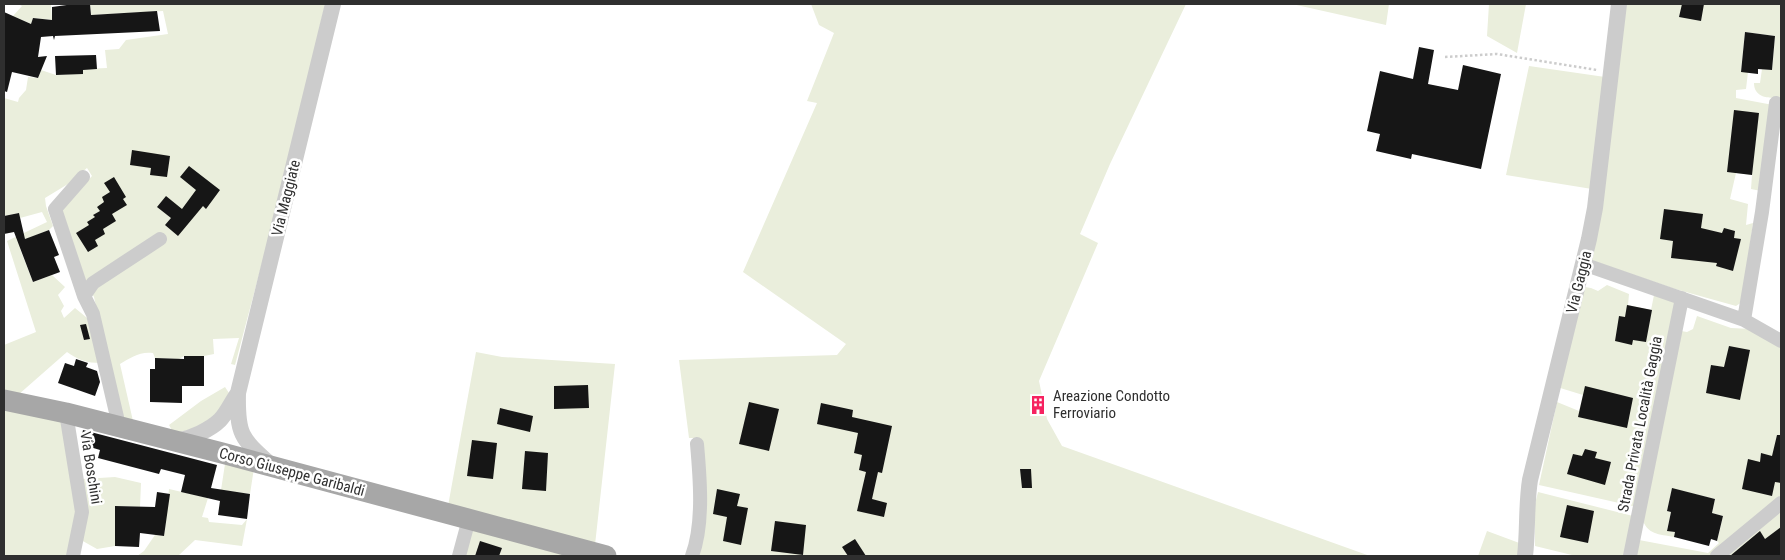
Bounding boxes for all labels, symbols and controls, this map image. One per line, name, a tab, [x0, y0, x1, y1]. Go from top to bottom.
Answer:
street label: Via Maggiate	[268, 158, 304, 238]
street label: Via Gaggia	[1563, 249, 1595, 315]
street label: Strada Privata Località Gaggia	[1614, 335, 1666, 513]
place label: Areazione Condotto Ferroviario	[1053, 387, 1170, 422]
building icon: Areazione Condotto Ferroviario	[1027, 394, 1049, 416]
street label: Via Boschini	[76, 430, 106, 506]
street label: Corso Giuseppe Garibaldi	[217, 444, 367, 500]

